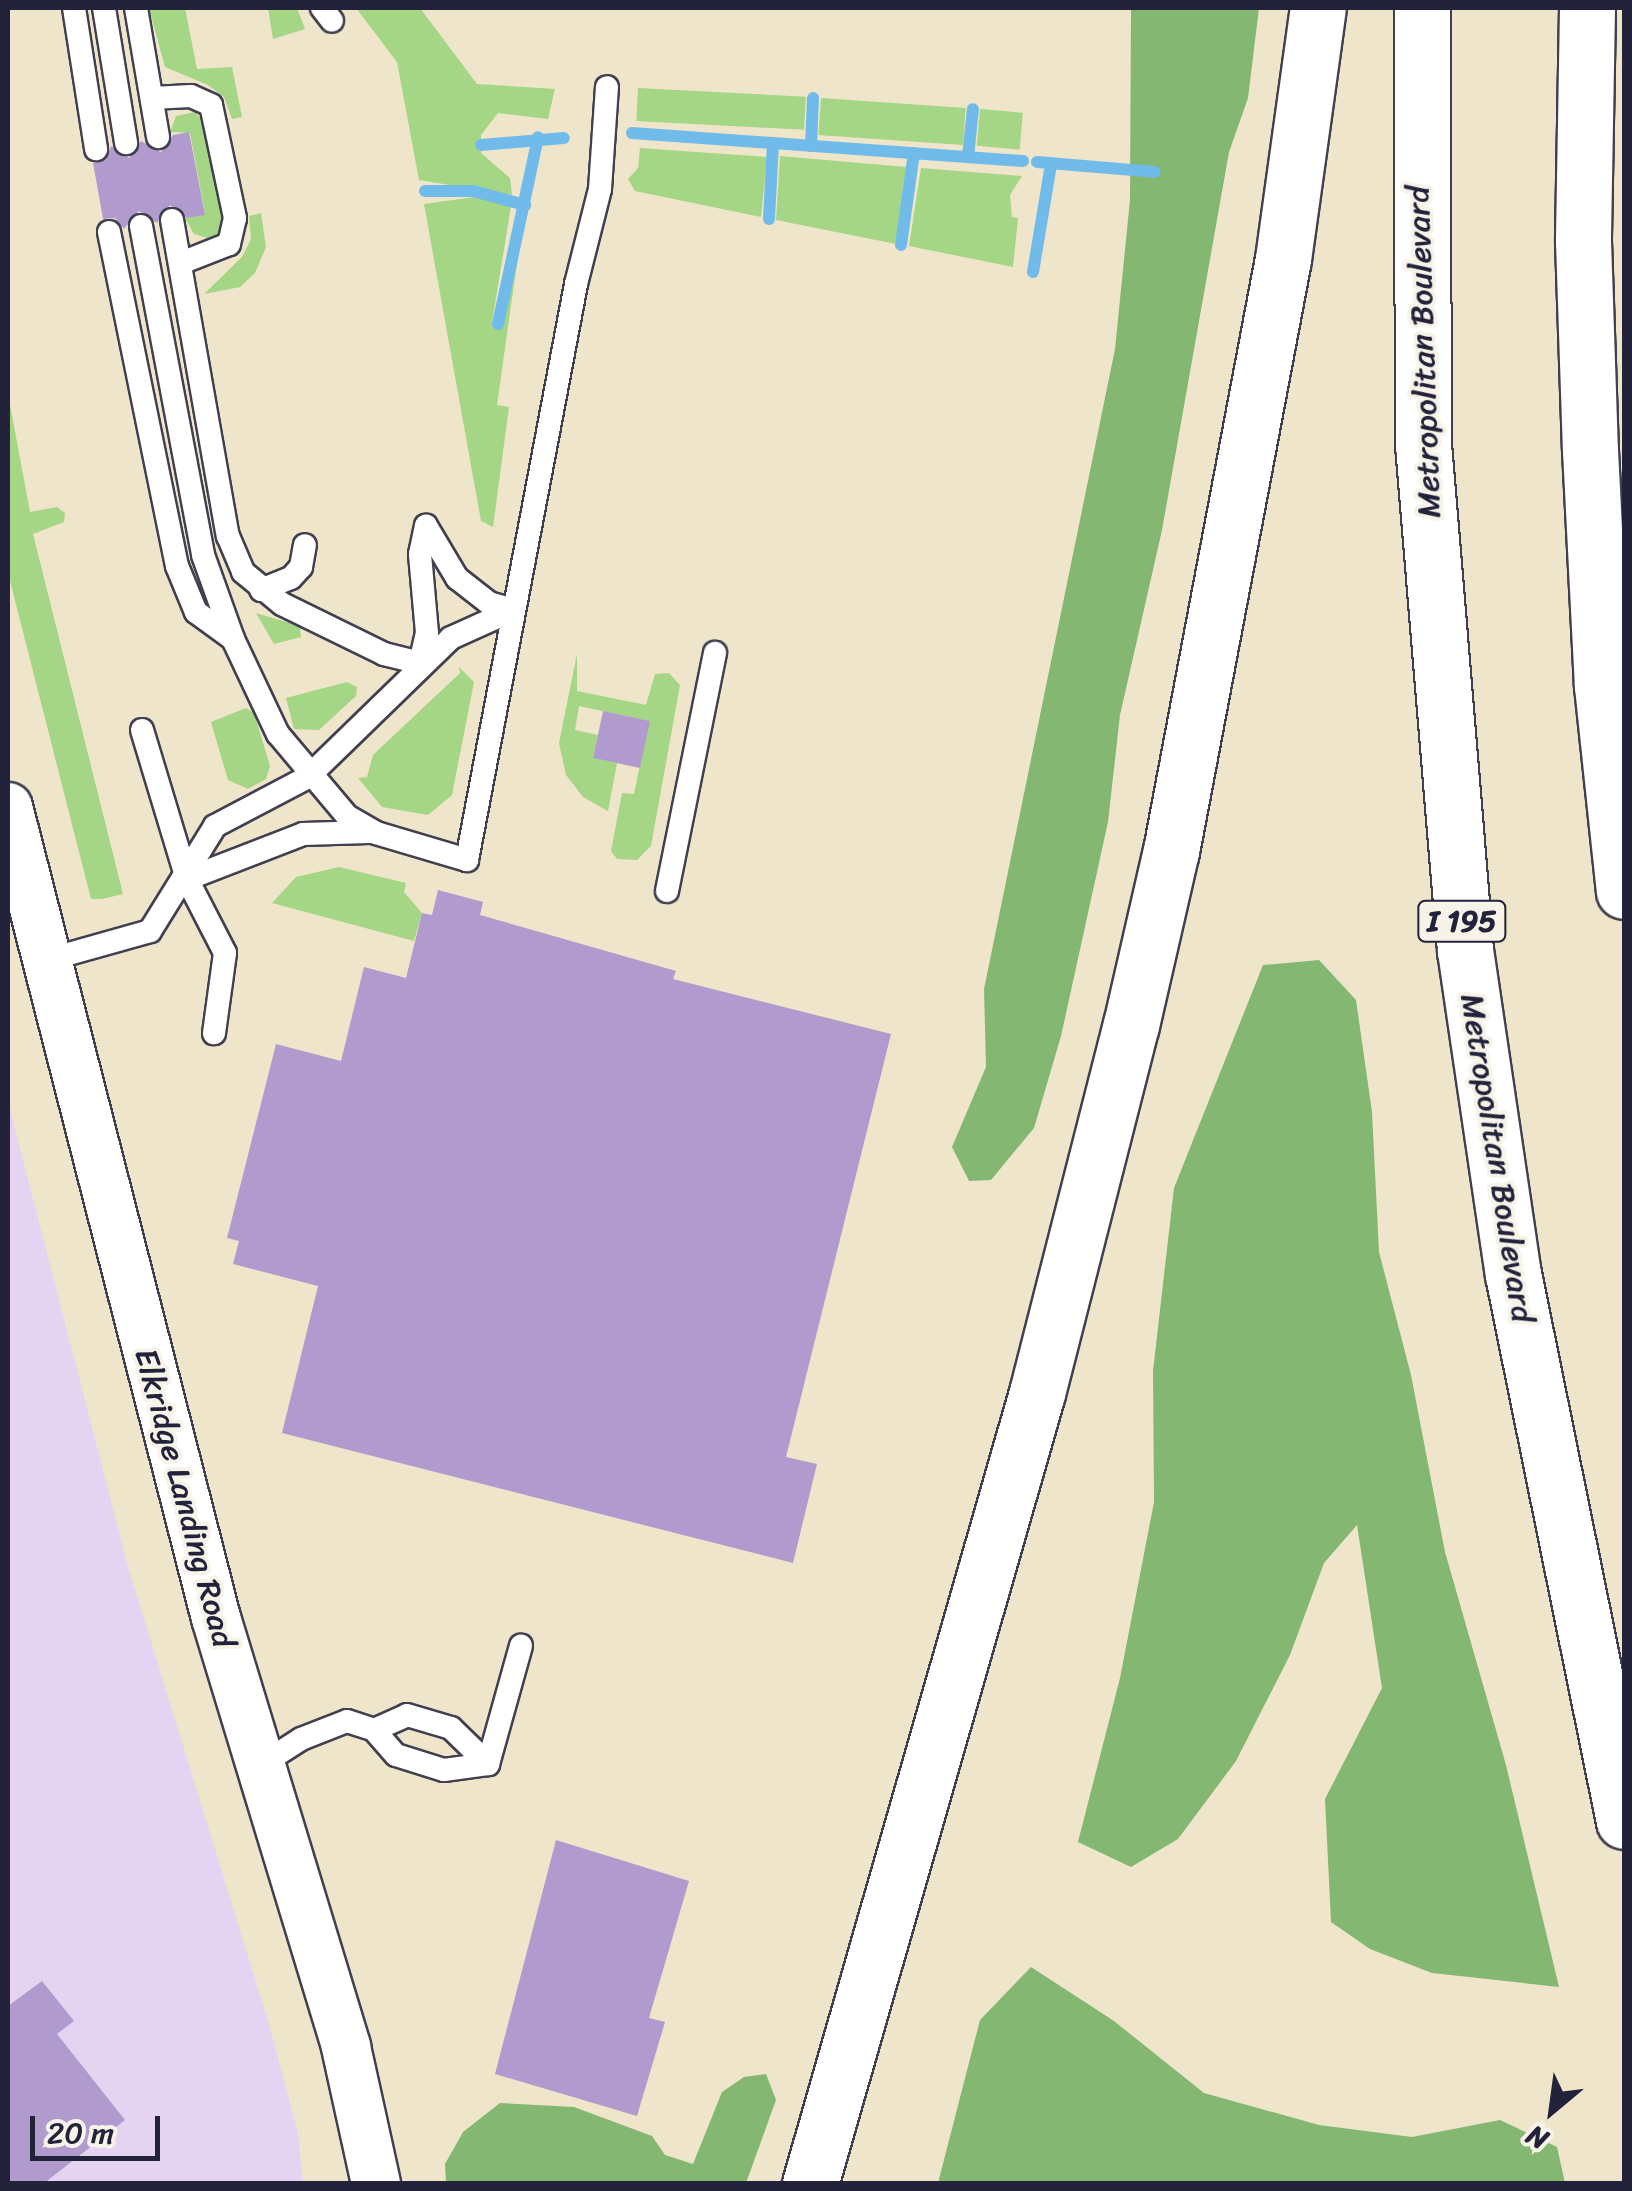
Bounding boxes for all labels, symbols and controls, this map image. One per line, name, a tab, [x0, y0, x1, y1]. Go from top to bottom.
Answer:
street label: Metropolitan Boulevard	[1399, 186, 1449, 518]
road number: I 195	[1417, 896, 1507, 946]
street label: Metropolitan Boulevard	[1452, 991, 1542, 1325]
street label: Elkridge Landing Road	[126, 1344, 242, 1652]
north arrow	[1502, 2061, 1602, 2161]
scale bar	[35, 2096, 165, 2158]
text: 20 m	[47, 2106, 114, 2160]
text: N	[1517, 2112, 1558, 2164]

